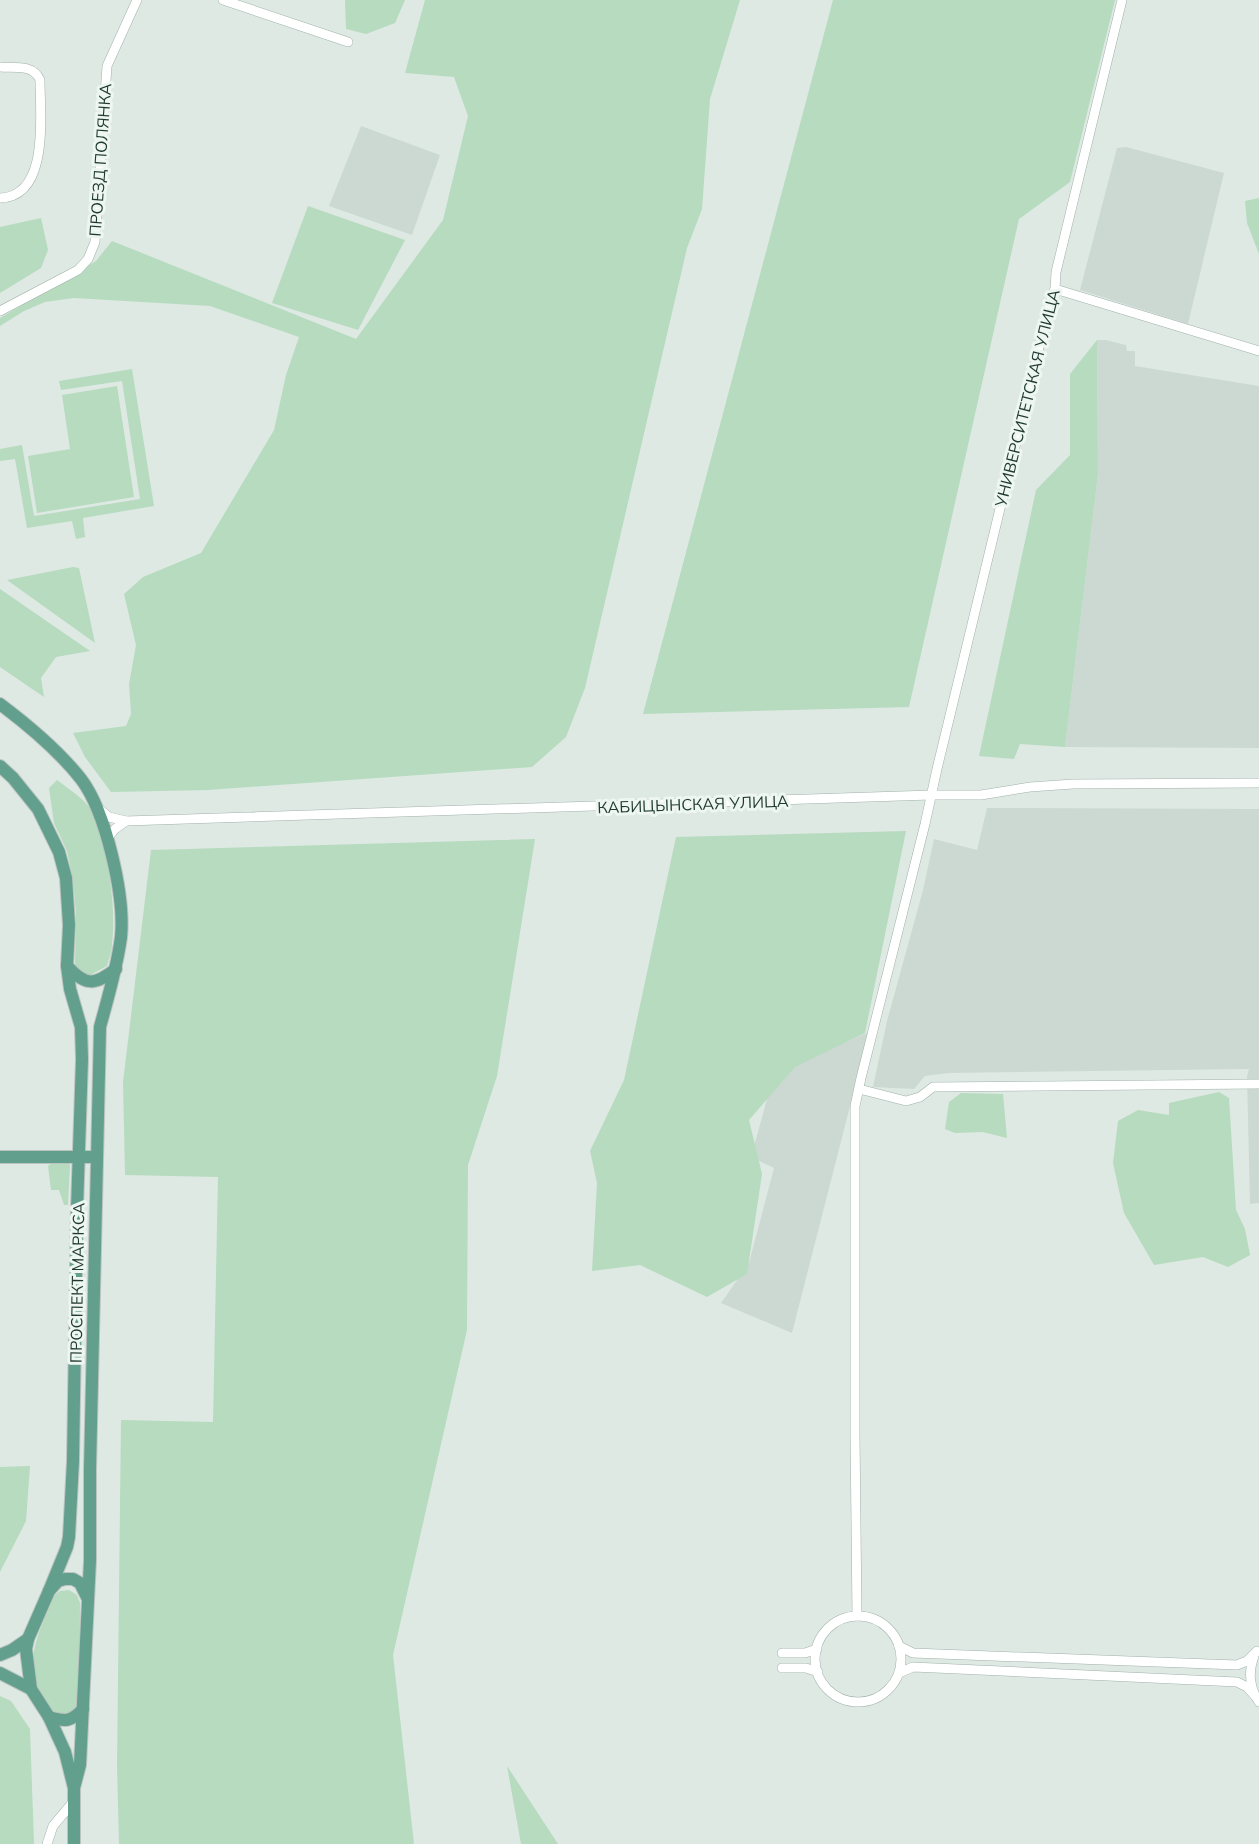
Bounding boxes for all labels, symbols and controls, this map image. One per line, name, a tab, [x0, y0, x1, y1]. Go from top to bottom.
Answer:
street label: ПРОЕЗД ПОЛЯНКА	[85, 82, 115, 237]
street label: УНИВЕРСИТЕТСКАЯ УЛИЦА	[990, 287, 1064, 510]
street label: КАБИЦЫНСКАЯ УЛИЦА	[597, 791, 789, 817]
street label: ПРОСПЕКТ МАРКСА	[66, 1202, 88, 1363]

